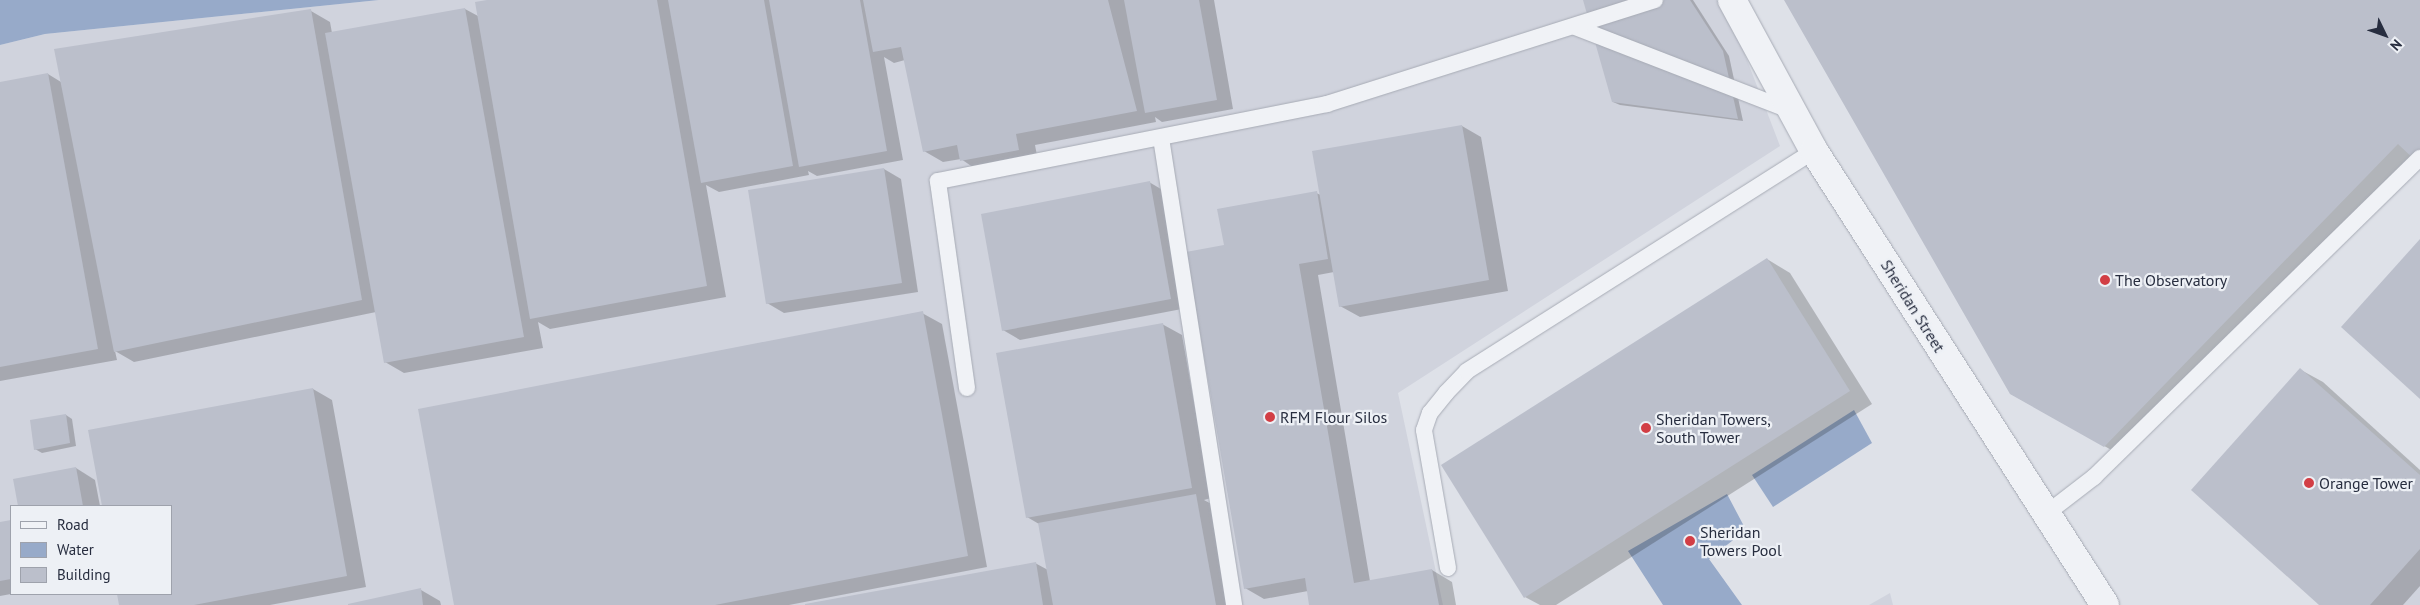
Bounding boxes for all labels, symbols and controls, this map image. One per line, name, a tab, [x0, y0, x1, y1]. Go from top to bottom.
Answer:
north arrow	[2360, 10, 2410, 60]
text: N	[2386, 36, 2406, 54]
street label: Sheridan Street	[1877, 256, 1949, 356]
place label: The Observatory	[2115, 270, 2227, 290]
marker: The Observatory	[2099, 274, 2111, 286]
place label: RFM Flour Silos	[1280, 407, 1387, 427]
place label: Sheridan Towers, South Tower	[1656, 409, 1771, 447]
marker: RFM Flour Silos	[1264, 411, 1276, 423]
marker: Sheridan Towers, South Tower	[1640, 422, 1652, 434]
place label: Orange Tower	[2319, 473, 2413, 493]
marker: Orange Tower	[2303, 477, 2315, 489]
legend	[10, 505, 172, 595]
text: Road	[57, 515, 89, 534]
place label: Sheridan Towers Pool	[1700, 522, 1782, 560]
marker: Sheridan Towers Pool	[1684, 535, 1696, 547]
text: Water	[57, 540, 94, 559]
text: Building	[57, 565, 111, 584]

